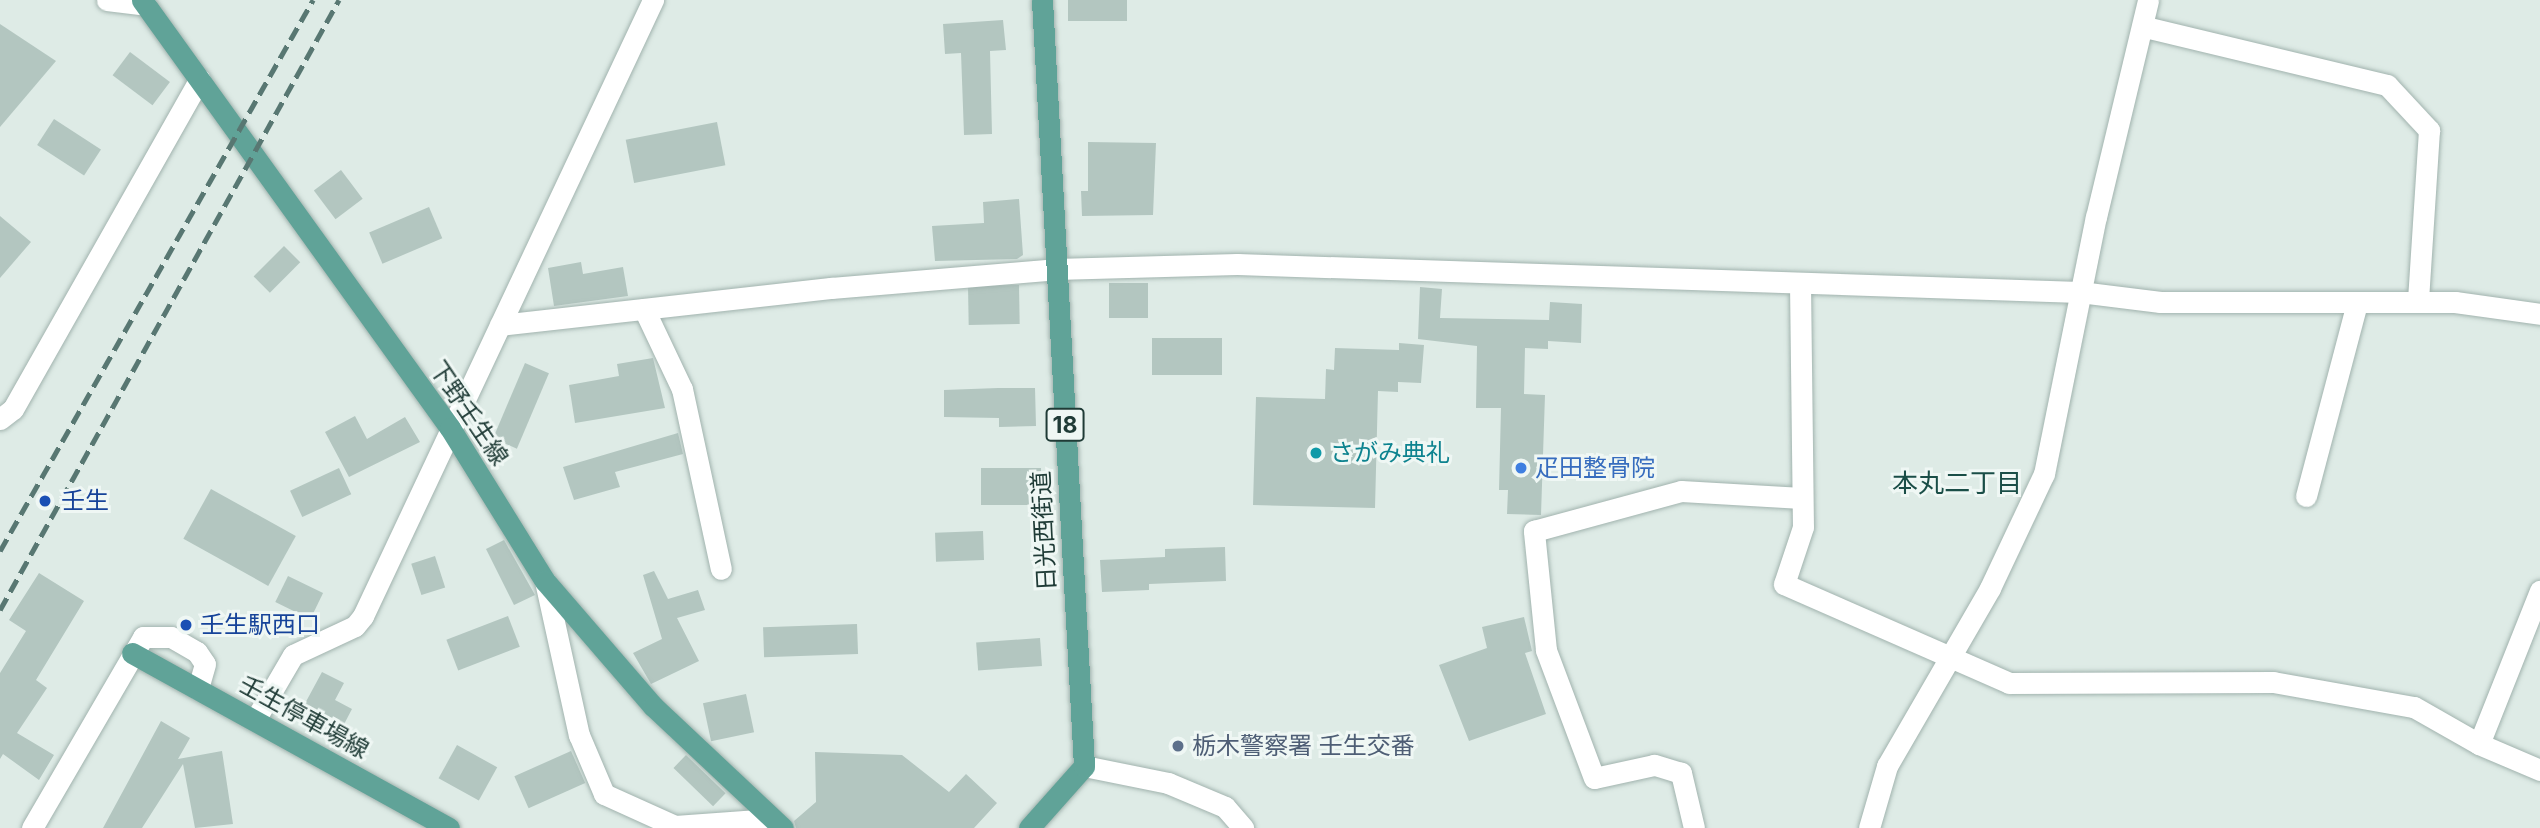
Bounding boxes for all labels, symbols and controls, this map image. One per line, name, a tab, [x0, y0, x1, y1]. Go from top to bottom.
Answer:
street label: 下野壬生線	[424, 355, 514, 471]
road number: 18	[1044, 406, 1086, 444]
place label: さがみ典礼	[1330, 439, 1450, 467]
marker: さがみ典礼	[1308, 445, 1324, 461]
place label: 疋田整骨院	[1535, 454, 1655, 482]
marker: 疋田整骨院	[1513, 460, 1529, 476]
district label: 本丸二丁目	[1892, 467, 2022, 499]
street label: 日光西街道	[1026, 470, 1062, 592]
place label: 壬生	[61, 487, 109, 515]
marker: 壬生	[35, 491, 55, 511]
place label: 壬生駅西口	[200, 611, 320, 639]
marker: 壬生駅西口	[178, 617, 194, 633]
street label: 壬生停車場線	[234, 669, 374, 765]
place label: 栃木警察署 壬生交番	[1192, 732, 1415, 760]
marker: 栃木警察署 壬生交番	[1170, 738, 1186, 754]

